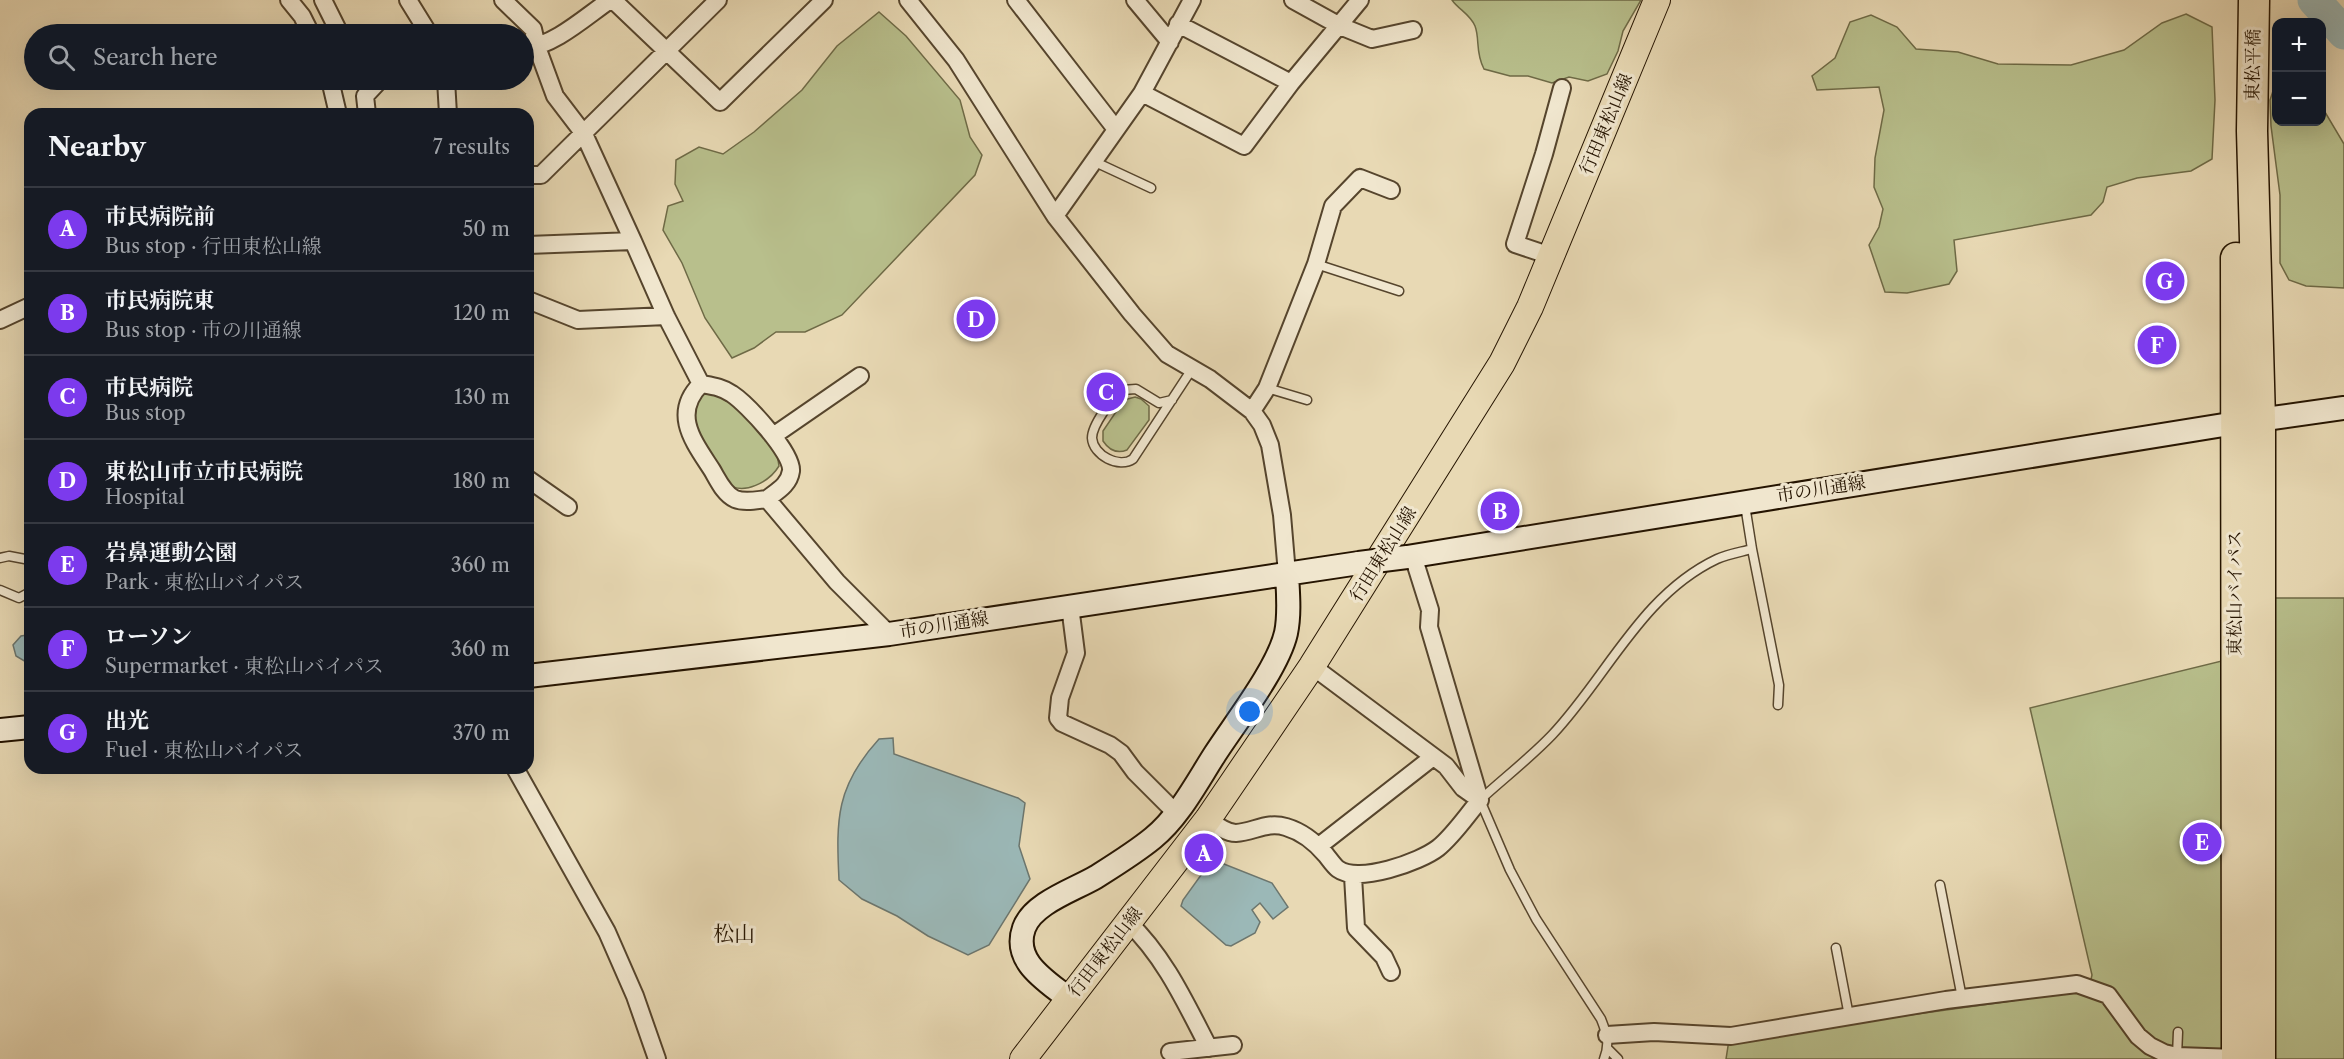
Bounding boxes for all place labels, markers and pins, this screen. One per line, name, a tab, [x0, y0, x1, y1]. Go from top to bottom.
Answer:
pin: G	[2146, 258, 2184, 304]
pin: D	[956, 296, 996, 342]
pin: F	[2138, 322, 2176, 368]
pin: C	[1086, 370, 1126, 414]
pin: B	[1480, 488, 1520, 534]
pin: E	[2182, 820, 2222, 864]
pin: A	[1184, 830, 1224, 876]

